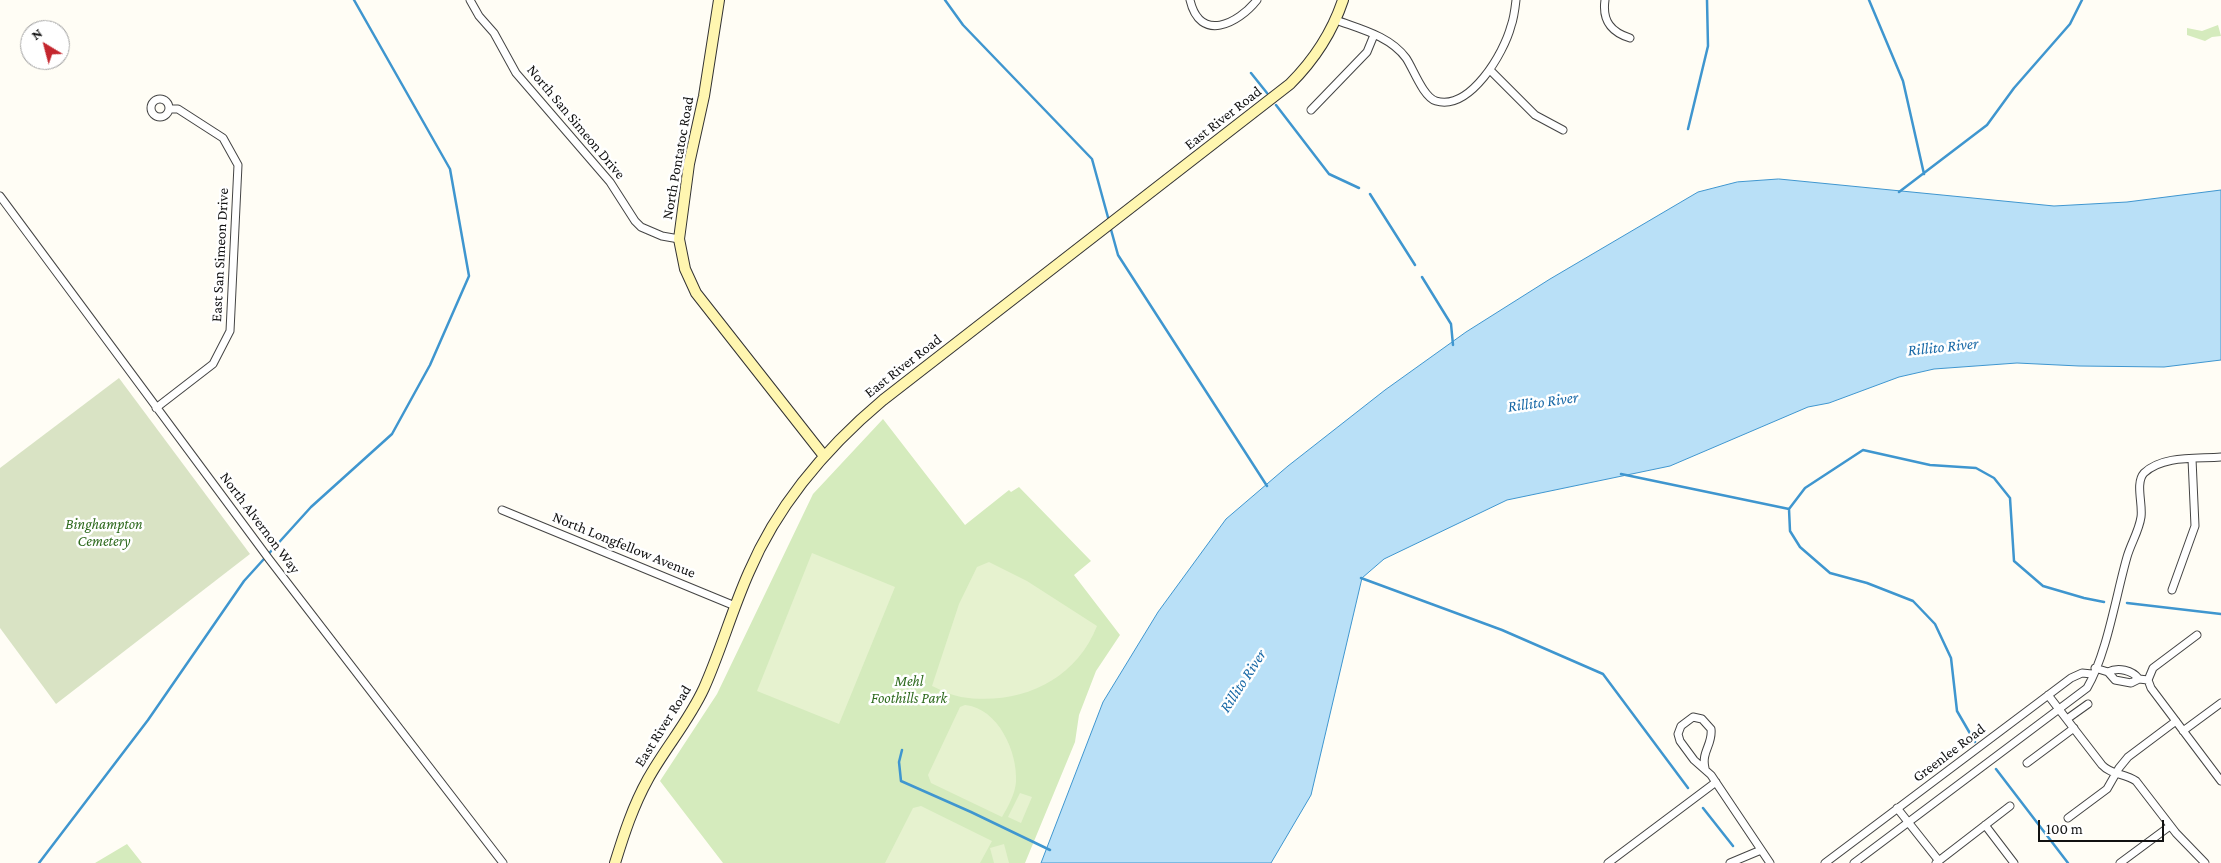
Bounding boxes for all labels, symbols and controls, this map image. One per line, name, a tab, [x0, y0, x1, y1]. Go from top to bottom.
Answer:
north arrow	[20, 20, 70, 70]
text: N	[28, 25, 45, 43]
street label: North San Simeon Drive	[523, 61, 629, 183]
street label: East River Road	[1181, 82, 1265, 154]
street label: North Pontatoc Road	[658, 95, 698, 221]
street label: East San Simeon Drive	[208, 188, 232, 322]
street label: East River Road	[861, 330, 945, 402]
water label: Rillito River	[1907, 334, 1979, 360]
water label: Rillito River	[1506, 388, 1580, 416]
street label: North Alvernon Way	[216, 469, 304, 577]
street label: North Longfellow Avenue	[550, 508, 698, 582]
park label: Binghampton Cemetery	[65, 515, 143, 550]
water label: Rillito River	[1216, 646, 1270, 716]
park label: Mehl Foothills Park	[871, 672, 947, 707]
street label: East River Road	[631, 682, 695, 770]
street label: Greenlee Road	[1909, 720, 1989, 786]
scale bar	[2041, 810, 2167, 842]
text: 100 m	[2046, 821, 2083, 837]

